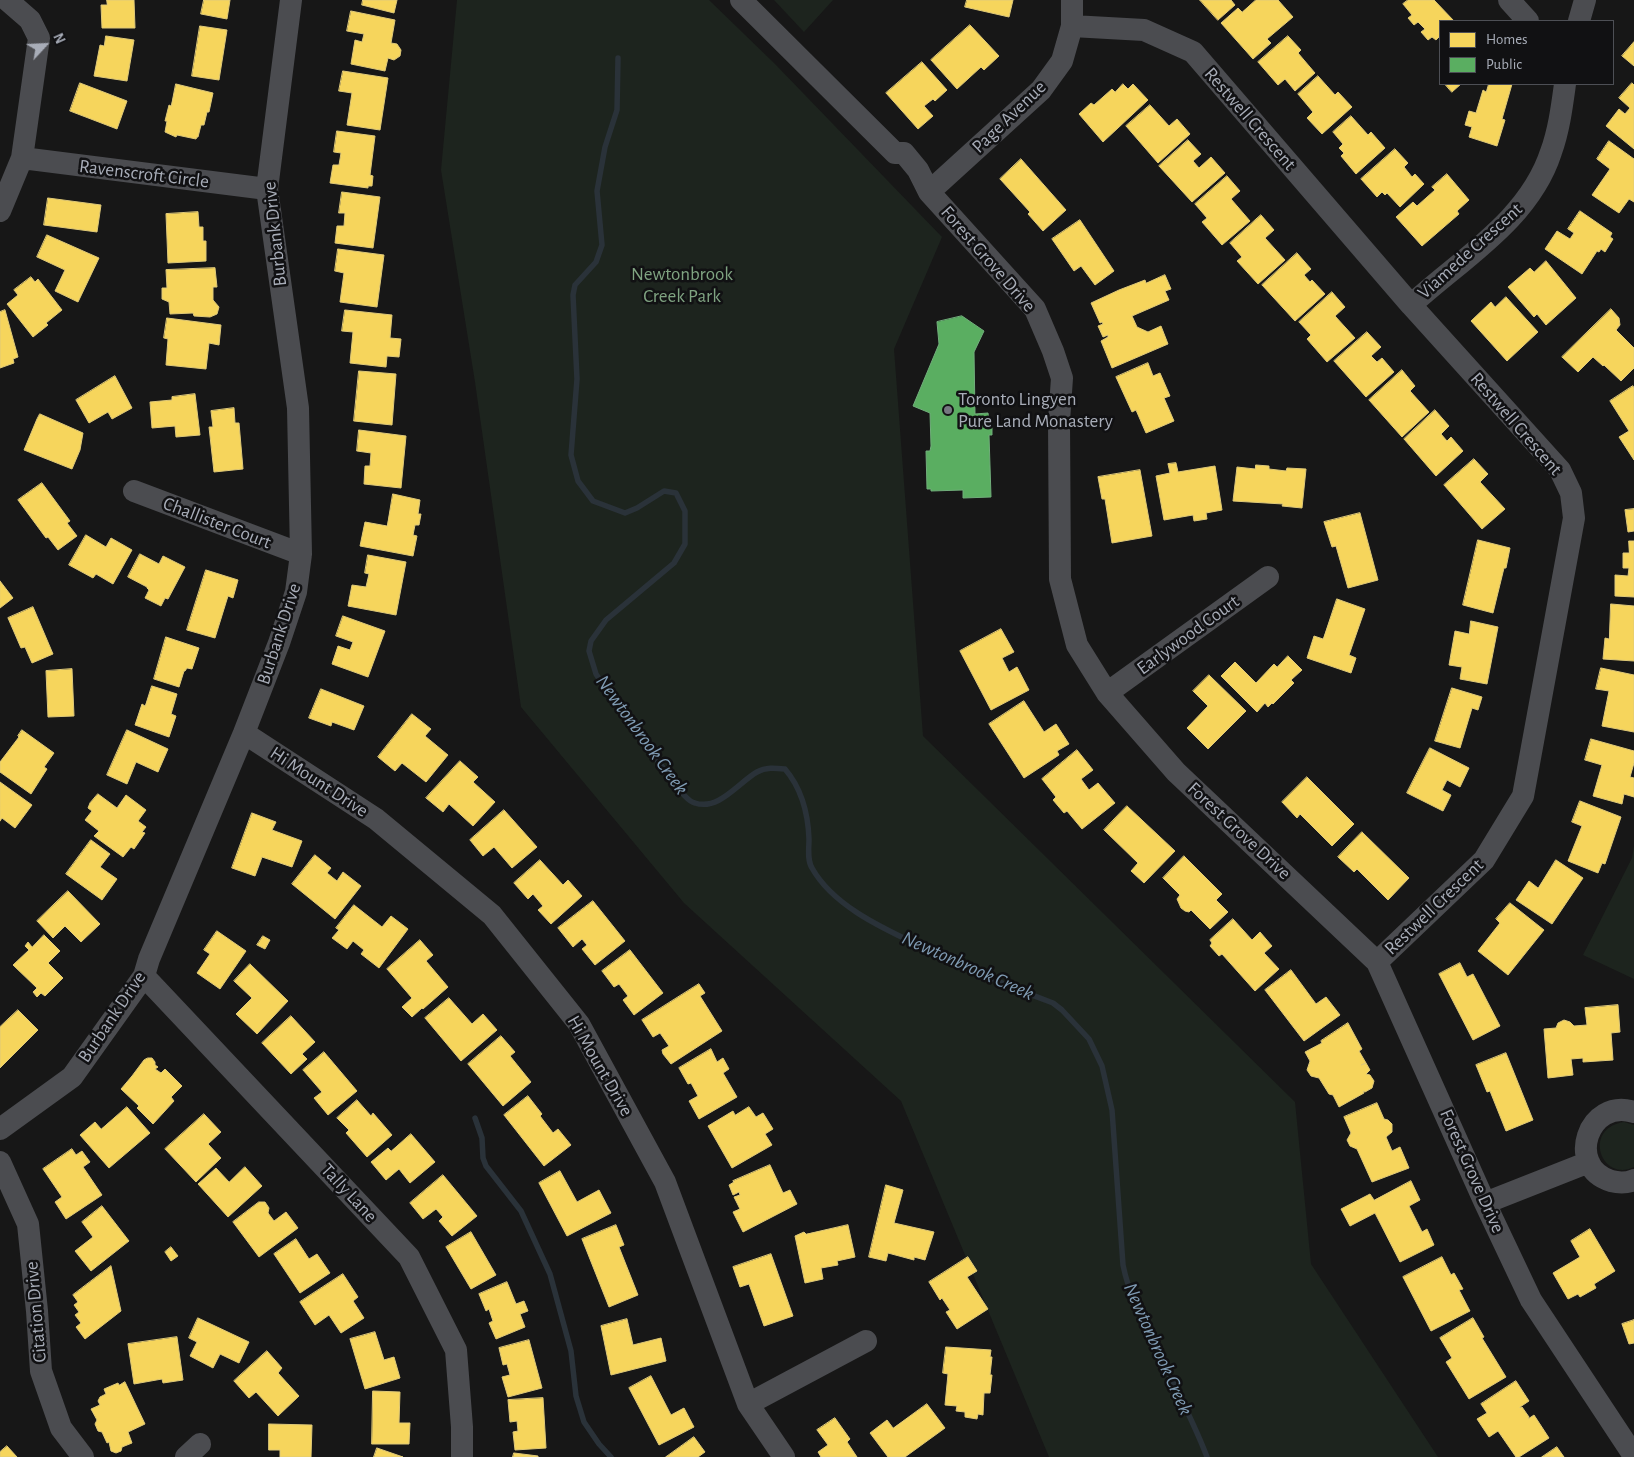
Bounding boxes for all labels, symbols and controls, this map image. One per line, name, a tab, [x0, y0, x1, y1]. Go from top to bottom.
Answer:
north arrow	[20, 20, 70, 70]
legend	[1439, 20, 1614, 85]
text: N	[50, 31, 67, 46]
text: Homes	[1486, 32, 1528, 47]
text: Public	[1486, 57, 1522, 72]
street label: Restwell Crescent	[1199, 63, 1301, 175]
street label: Page Avenue	[967, 76, 1051, 158]
street label: Ravenscroft Circle	[78, 155, 210, 193]
street label: Burbank Drive	[258, 180, 292, 288]
street label: Viamede Crescent	[1413, 198, 1527, 304]
street label: Forest Grove Drive	[936, 201, 1040, 317]
park label: Newtonbrook Creek Park	[631, 263, 733, 307]
street label: Restwell Crescent	[1465, 368, 1567, 480]
place label: Toronto Lingyen Pure Land Monastery	[958, 388, 1113, 432]
marker: Toronto Lingyen Pure Land Monastery	[942, 404, 954, 416]
street label: Challister Court	[160, 492, 274, 554]
street label: Burbank Drive	[252, 580, 306, 688]
street label: Earlywood Court	[1132, 590, 1244, 680]
water label: Newtonbrook Creek	[591, 670, 693, 800]
street label: Hi Mount Drive	[266, 742, 372, 822]
street label: Forest Grove Drive	[1183, 777, 1295, 885]
street label: Restwell Crescent	[1380, 854, 1488, 960]
water label: Newtonbrook Creek	[898, 926, 1038, 1006]
street label: Burbank Drive	[73, 967, 151, 1067]
street label: Hi Mount Drive	[562, 1012, 638, 1120]
street label: Forest Grove Drive	[1434, 1106, 1510, 1236]
street label: Tally Lane	[316, 1159, 382, 1227]
street label: Citation Drive	[20, 1260, 52, 1364]
water label: Newtonbrook Creek	[1118, 1279, 1198, 1419]

